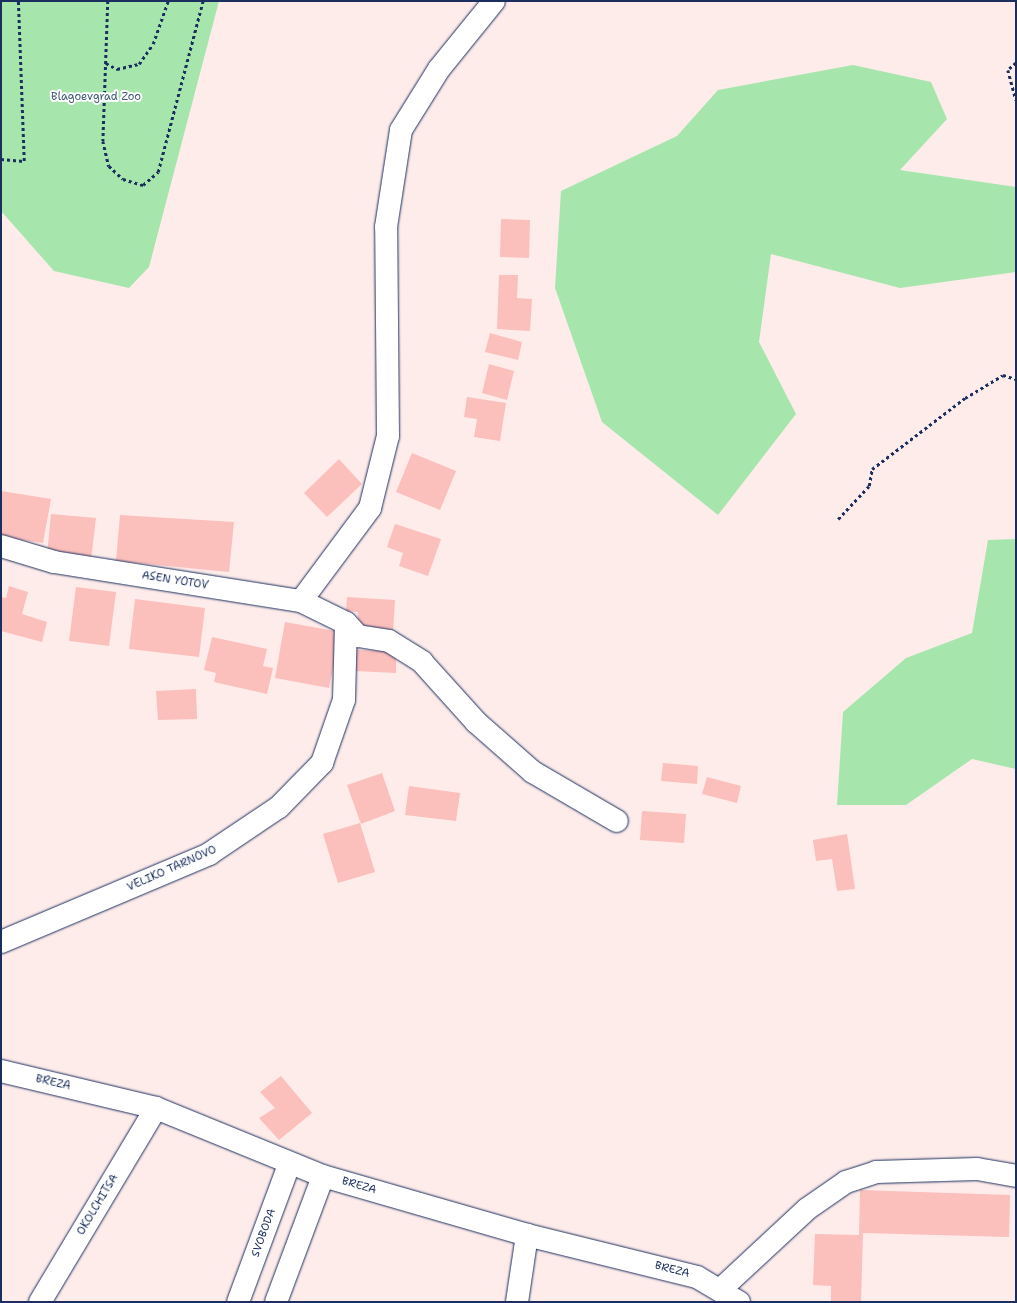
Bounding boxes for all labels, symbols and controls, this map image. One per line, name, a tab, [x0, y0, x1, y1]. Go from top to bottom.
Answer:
park label: Blagoevgrad Zoo	[51, 90, 141, 104]
street label: ASEN YOTOV	[141, 569, 209, 593]
street label: VELIKO TARNOVO	[125, 843, 219, 895]
street label: BREZA	[34, 1073, 72, 1093]
street label: OKOLCHITSA	[75, 1172, 121, 1238]
street label: BREZA	[340, 1175, 378, 1197]
street label: SVOBODA	[249, 1207, 279, 1259]
street label: BREZA	[653, 1259, 691, 1281]

